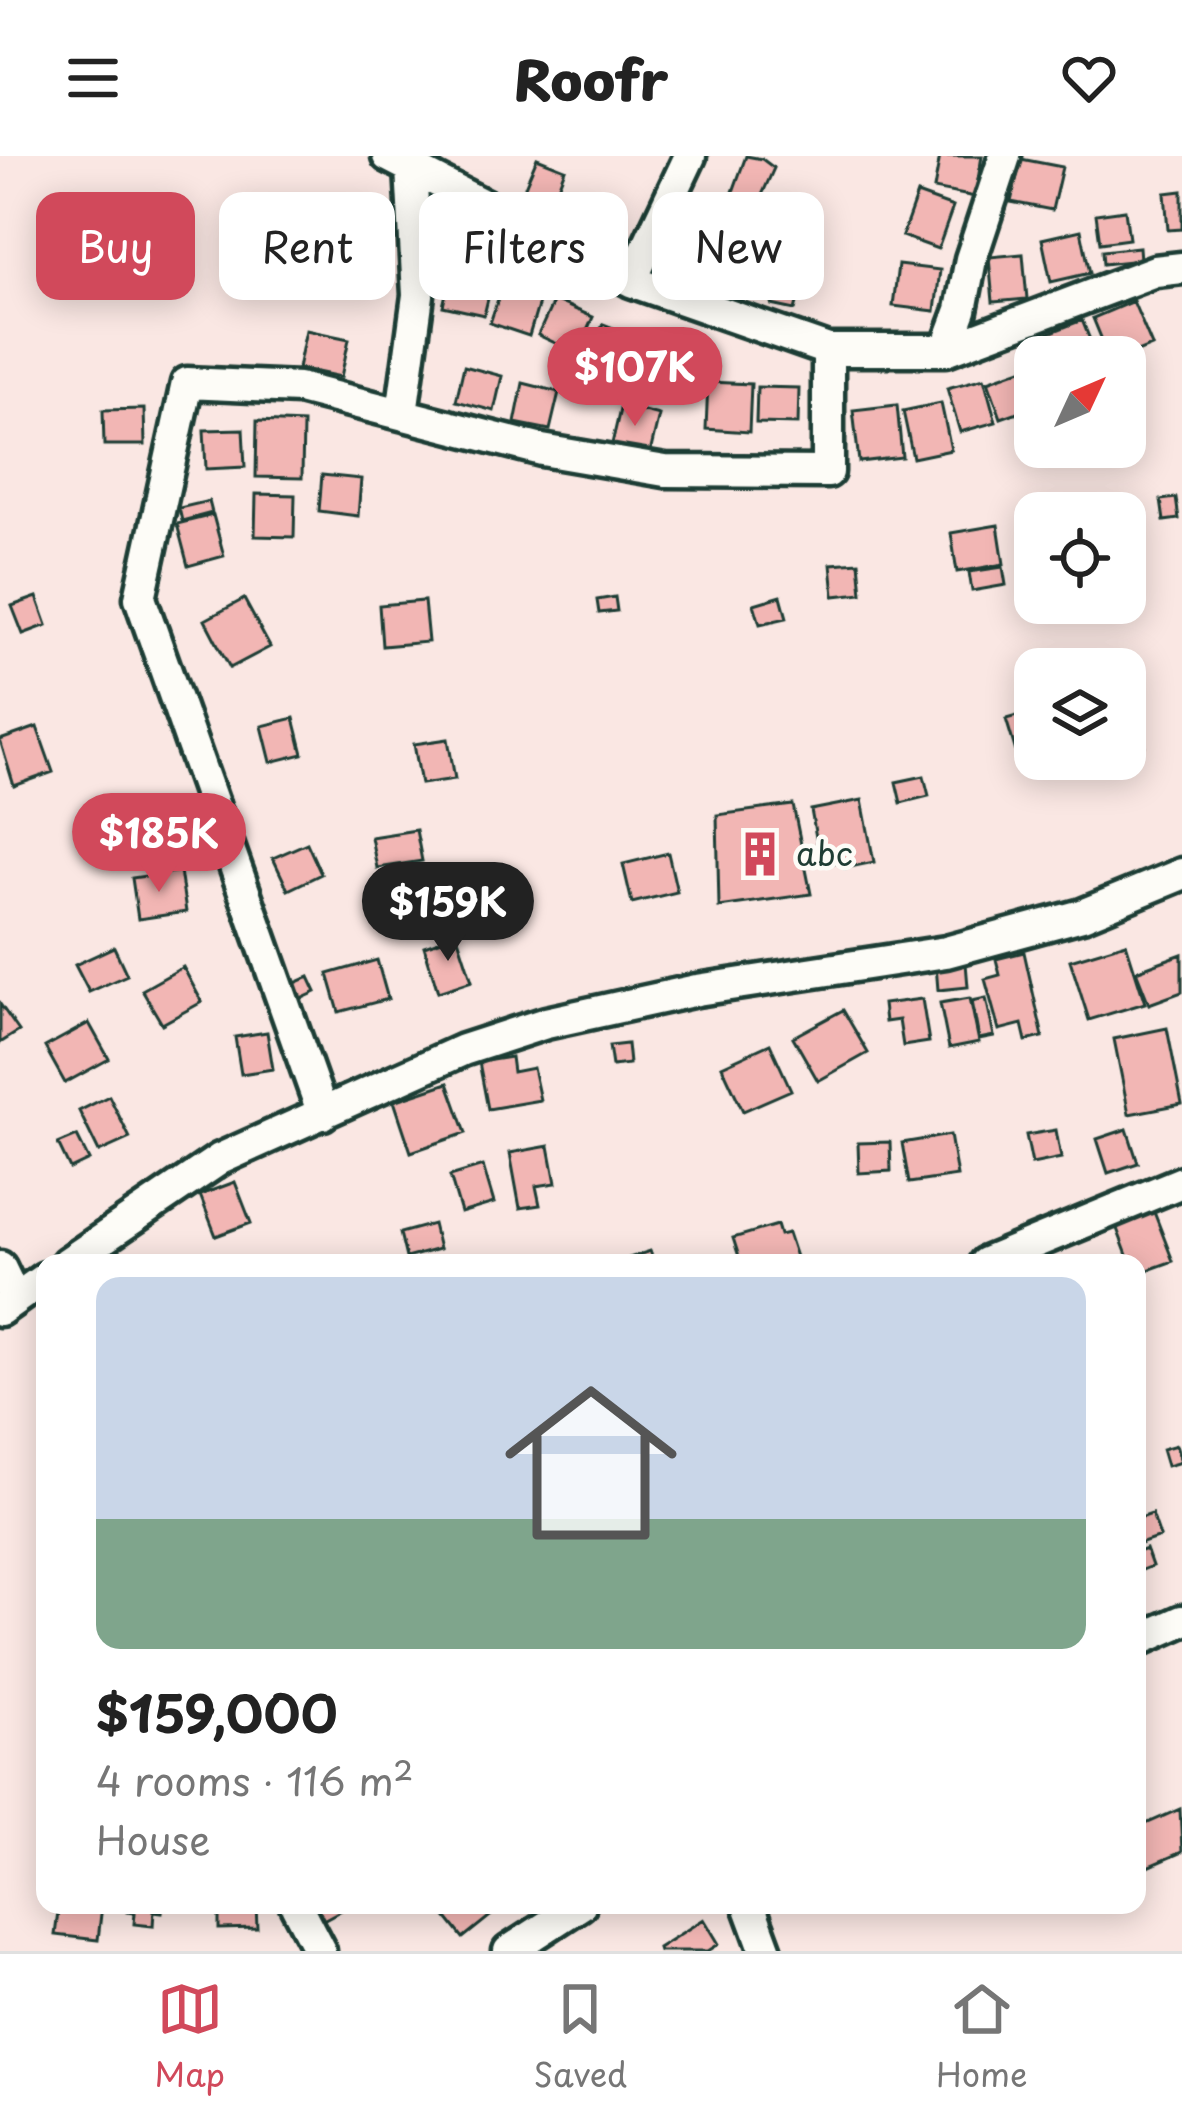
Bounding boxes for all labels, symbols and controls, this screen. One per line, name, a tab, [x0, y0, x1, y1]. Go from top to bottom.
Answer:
text: Roofr	[514, 38, 668, 119]
icon: menu	[60, 45, 126, 111]
icon: heart	[1056, 45, 1122, 111]
chip: Buy	[36, 192, 195, 300]
chip: Rent	[219, 192, 395, 300]
chip: Filters	[419, 192, 628, 300]
chip: New	[652, 192, 824, 300]
pin: $107K	[551, 327, 719, 429]
text: $107K	[574, 336, 696, 395]
north arrow	[1014, 336, 1146, 468]
map controls	[1014, 336, 1146, 780]
button: locate	[1014, 492, 1146, 624]
button: layers	[1014, 648, 1146, 780]
pin: $185K	[75, 793, 243, 895]
text: $185K	[99, 802, 219, 861]
place label: abc	[796, 827, 853, 877]
building icon: abc	[735, 829, 785, 879]
pin: $159K	[364, 862, 532, 964]
text: $159K	[389, 871, 507, 930]
icon: home	[483, 1355, 699, 1571]
text: $159,000	[96, 1673, 338, 1750]
text: 4 rooms · 116 m²	[96, 1750, 414, 1809]
text: House	[96, 1809, 210, 1868]
tab: Map	[154, 1976, 225, 2098]
tab: Saved	[534, 1976, 627, 2098]
tab: Home	[936, 1976, 1028, 2098]

